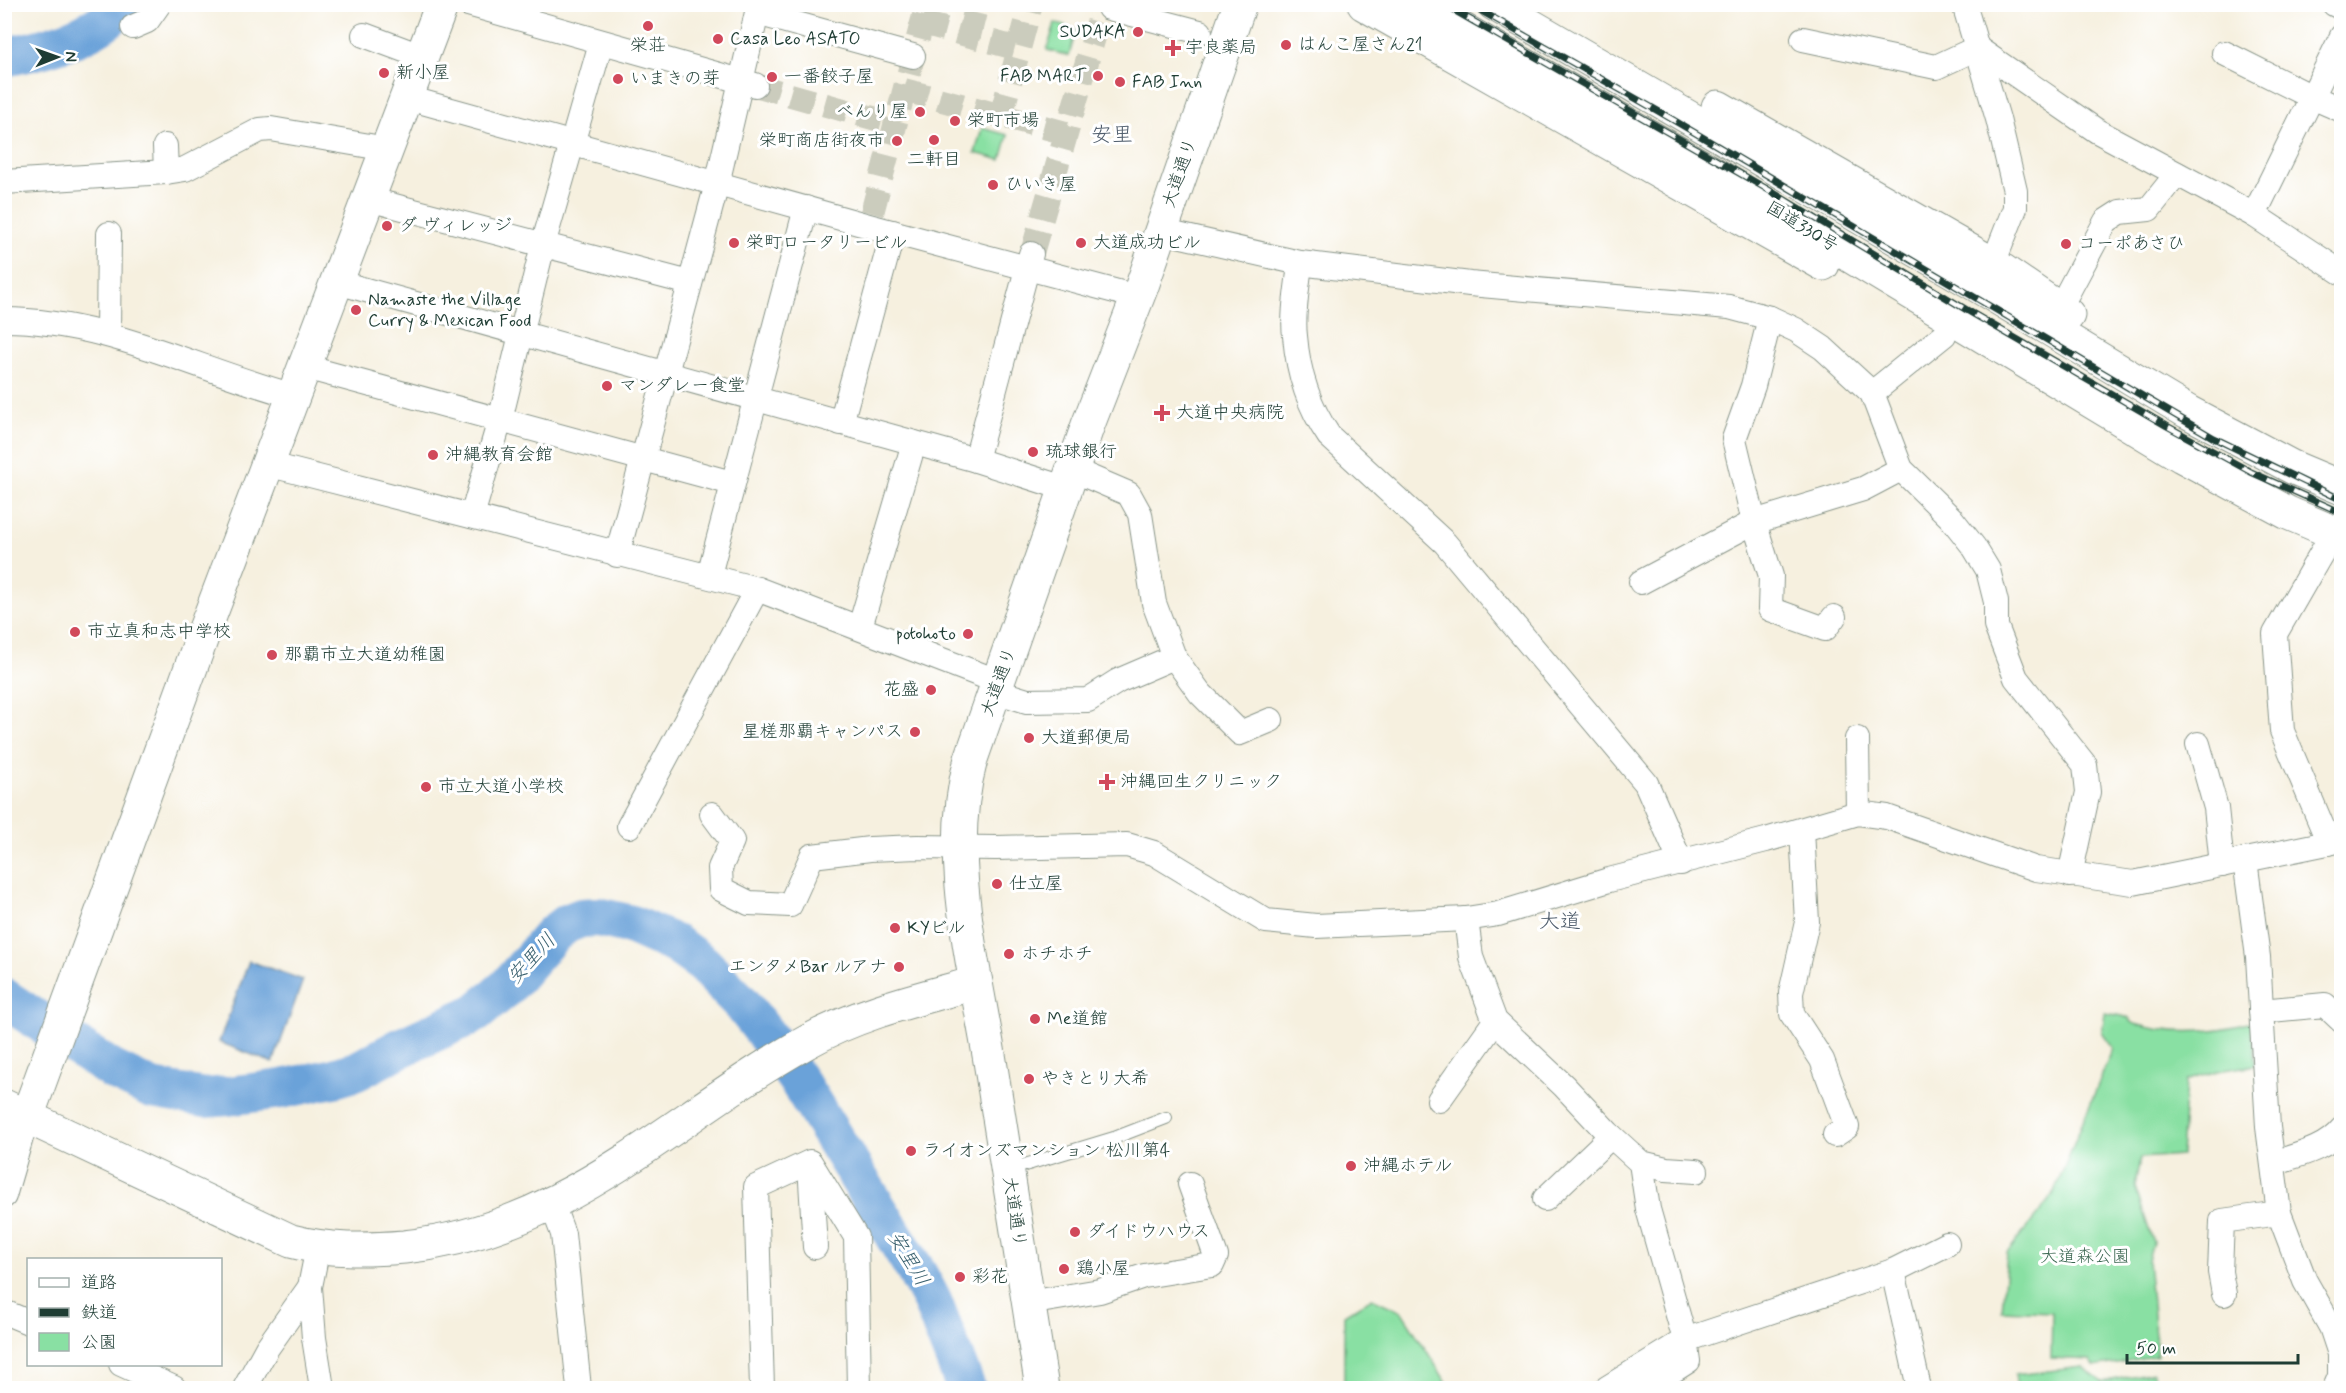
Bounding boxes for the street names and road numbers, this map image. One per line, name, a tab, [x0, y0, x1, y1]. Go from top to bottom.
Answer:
street label: 大道通り	[1157, 135, 1203, 211]
street label: 国道330号	[1761, 196, 1843, 258]
street label: 大道通り	[975, 644, 1023, 720]
street label: 大道通り	[997, 1175, 1031, 1249]

